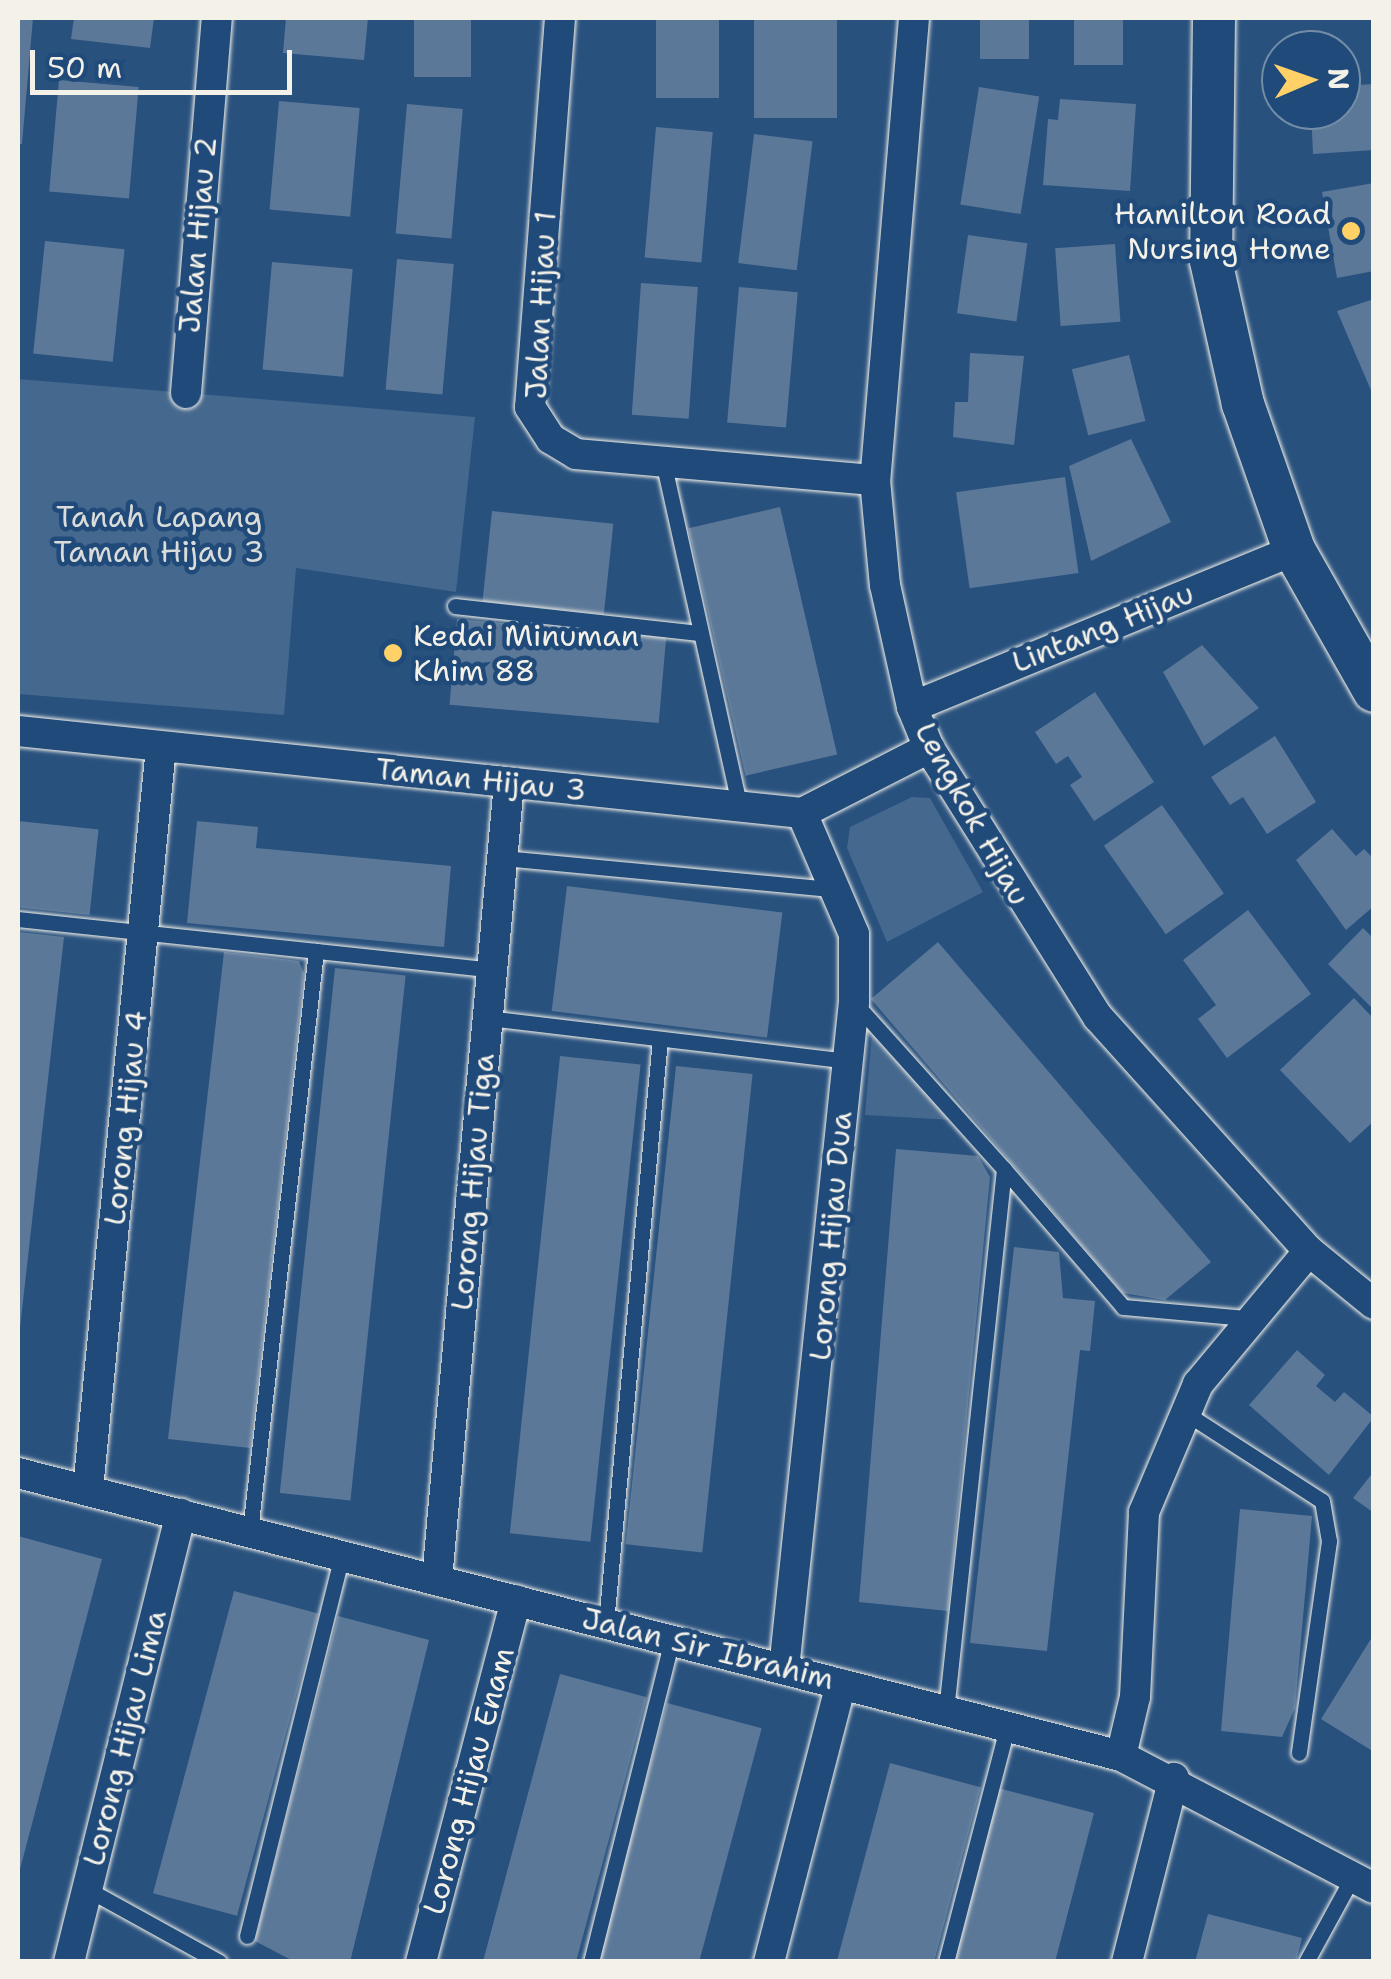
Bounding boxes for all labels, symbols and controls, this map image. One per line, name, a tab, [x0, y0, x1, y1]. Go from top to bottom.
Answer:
scale bar	[35, 30, 298, 92]
north arrow	[1261, 30, 1361, 130]
text: 50 m	[47, 47, 122, 88]
text: N	[1320, 67, 1358, 91]
street label: Jalan Hijau 2	[171, 135, 225, 335]
place label: Hamilton Road Nursing Home	[1114, 196, 1331, 266]
street label: Jalan Hijau 1	[518, 210, 564, 400]
marker: Hamilton Road Nursing Home	[1340, 220, 1362, 242]
park label: Tanah Lapang Taman Hijau 3	[53, 499, 265, 570]
street label: Lintang Hijau	[1007, 575, 1199, 681]
place label: Kedai Minuman Khim 88	[413, 618, 639, 688]
marker: Kedai Minuman Khim 88	[382, 642, 404, 664]
street label: Lengkok Hijau	[907, 716, 1037, 912]
street label: Taman Hijau 3	[374, 751, 588, 809]
street label: Lorong Hijau 4	[97, 1009, 155, 1227]
street label: Lorong Hijau Tiga	[444, 1052, 502, 1312]
street label: Lorong Hijau Dua	[802, 1110, 860, 1362]
street label: Jalan Sir Ibrahim	[578, 1600, 838, 1698]
street label: Lorong Hijau Lima	[76, 1606, 174, 1870]
street label: Lorong Hijau Enam	[416, 1643, 522, 1919]

